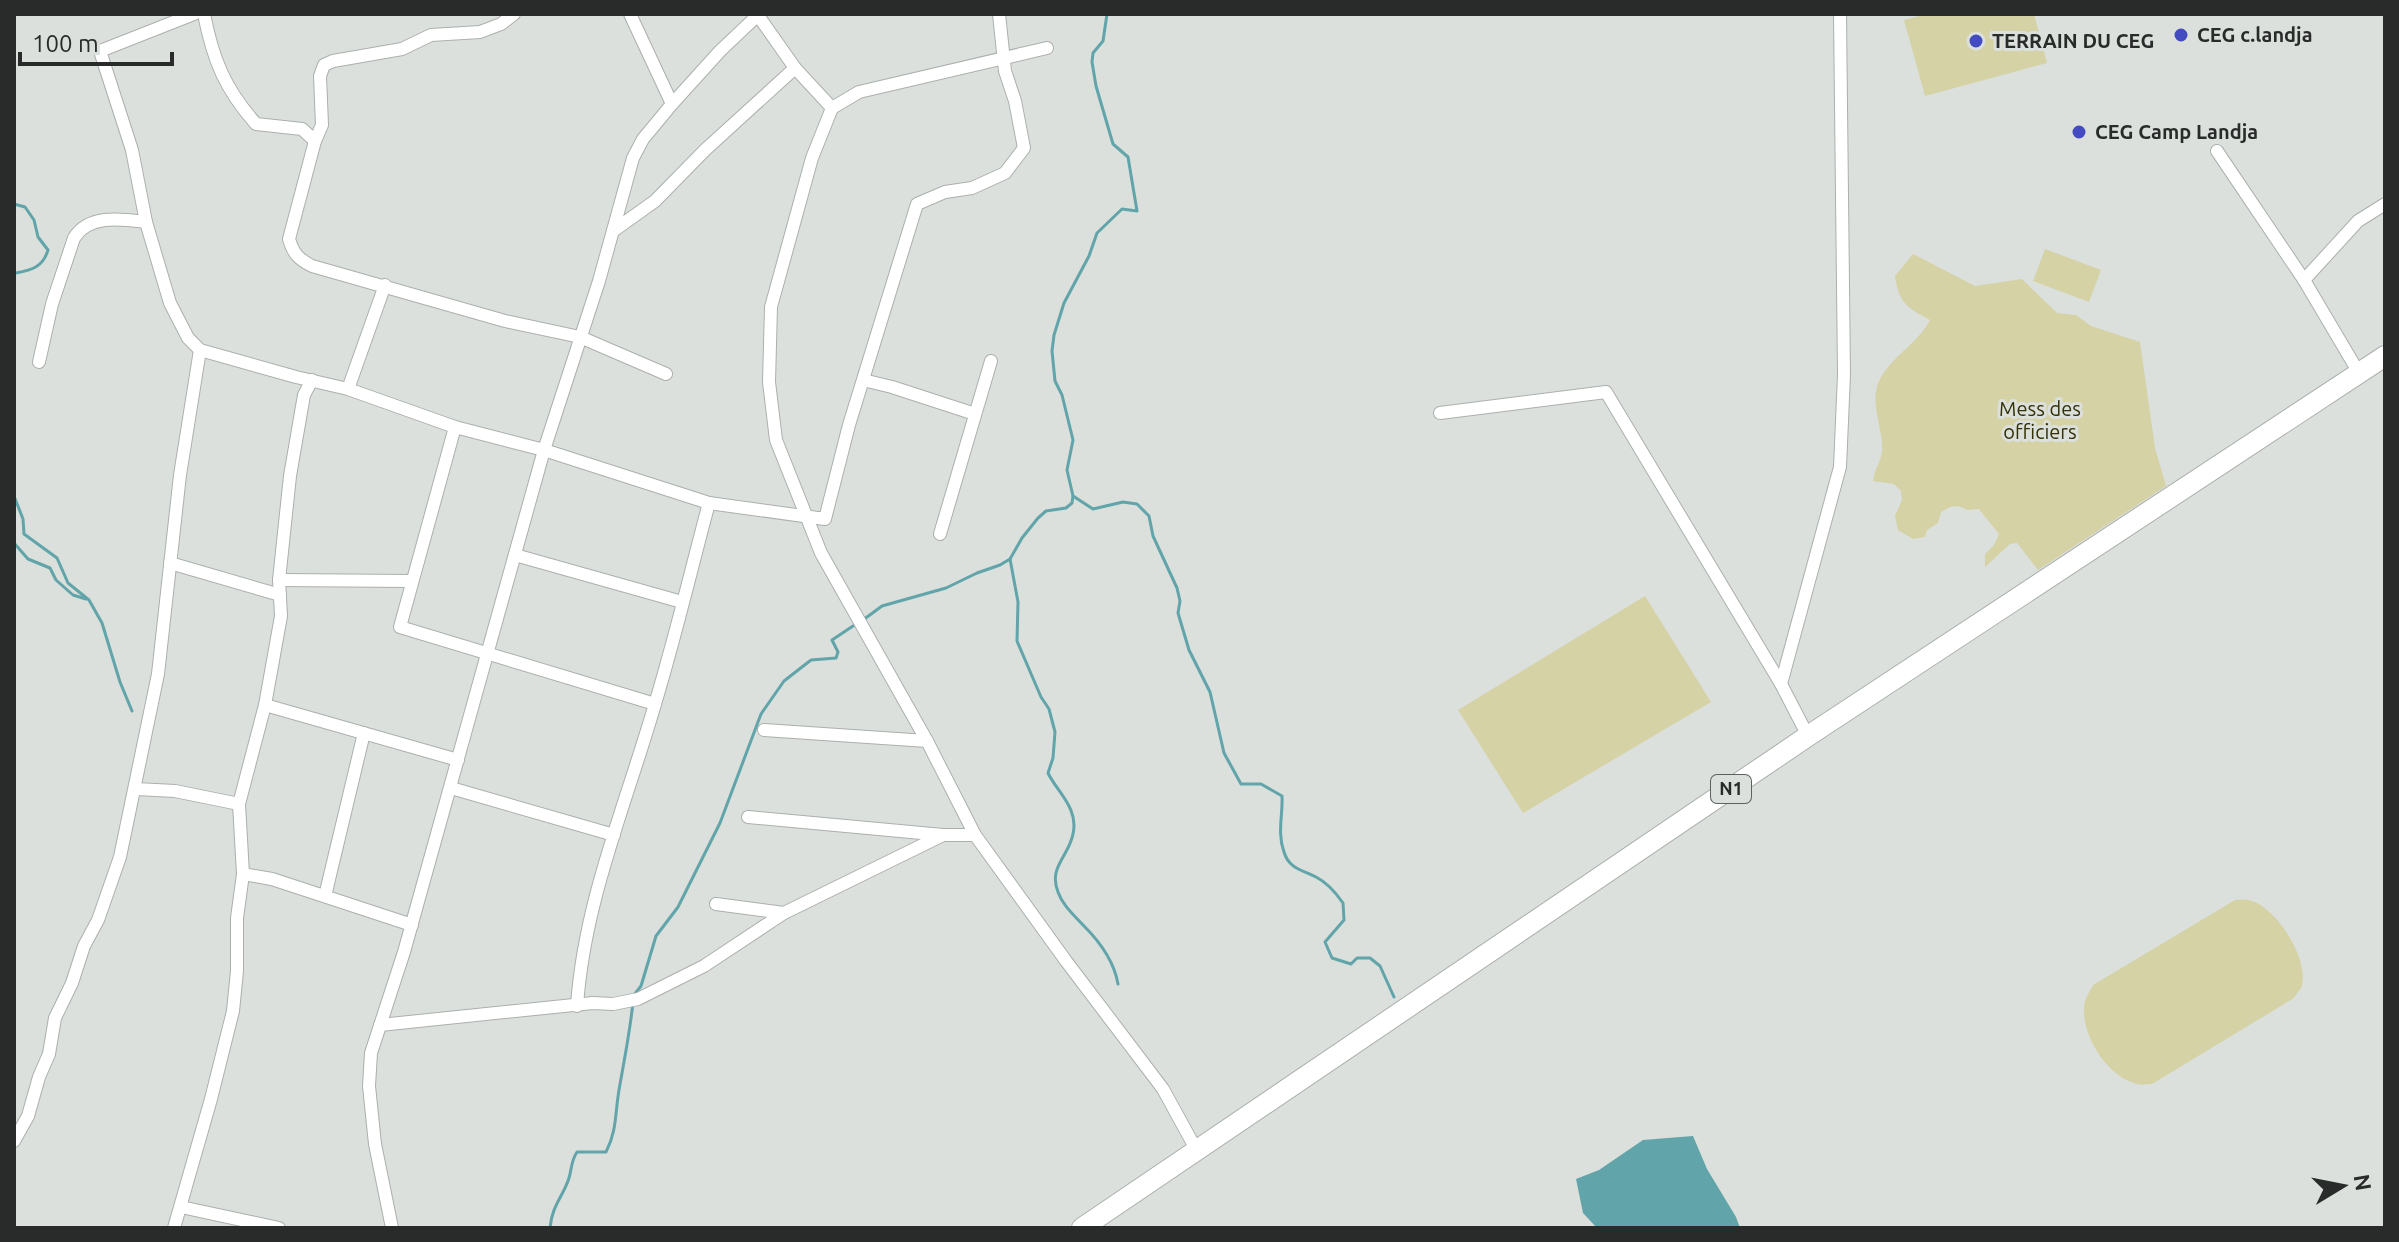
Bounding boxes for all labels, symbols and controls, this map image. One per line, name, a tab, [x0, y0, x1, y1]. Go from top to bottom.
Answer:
scale bar	[20, 16, 172, 66]
place label: CEG c.landja	[2197, 23, 2313, 46]
marker: CEG c.landja	[2172, 26, 2190, 44]
place label: TERRAIN DU CEG	[1992, 29, 2154, 52]
text: 100 m	[32, 30, 99, 57]
marker: TERRAIN DU CEG	[1967, 32, 1985, 50]
place label: CEG Camp Landja	[2095, 120, 2258, 143]
marker: CEG Camp Landja	[2070, 123, 2088, 141]
park label: Mess des officiers	[1999, 397, 2081, 443]
road number: N1	[1711, 775, 1751, 803]
north arrow	[2303, 1146, 2383, 1226]
text: N	[2349, 1172, 2377, 1193]

